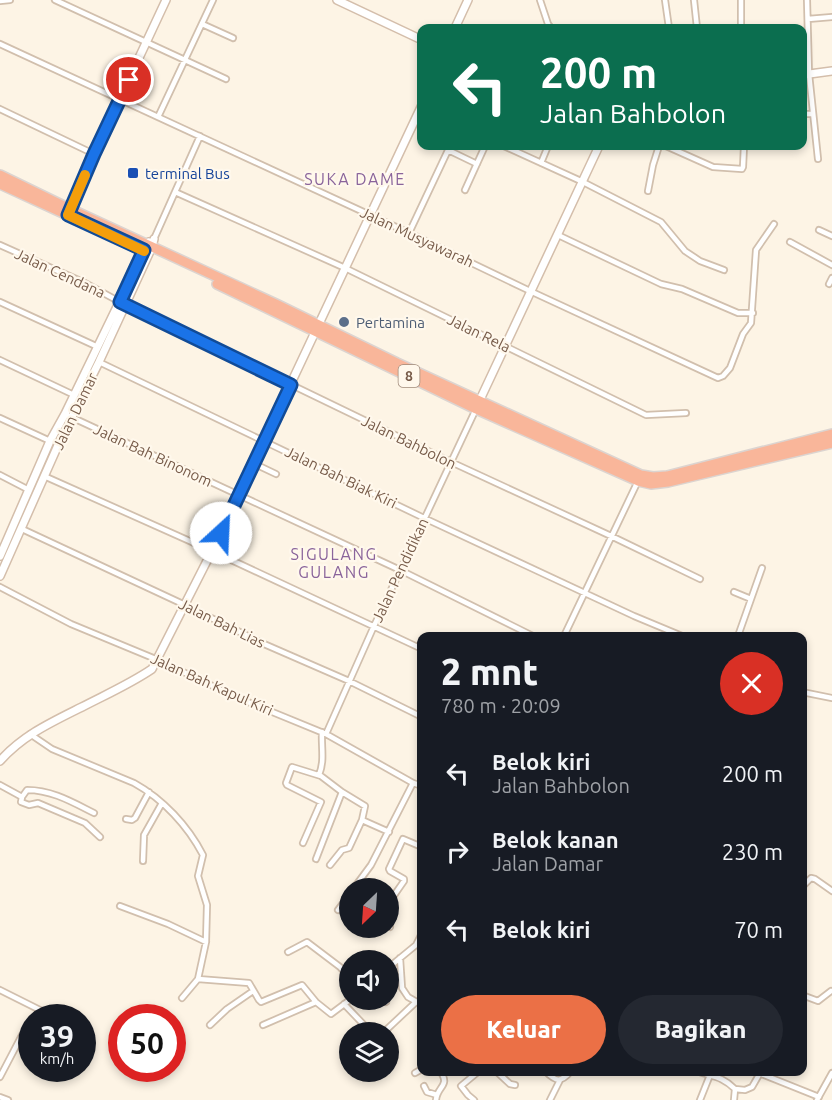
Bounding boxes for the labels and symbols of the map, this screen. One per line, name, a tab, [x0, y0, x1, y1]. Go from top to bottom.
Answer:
pin	[103, 54, 154, 105]
place label: terminal Bus	[145, 165, 230, 182]
marker: terminal Bus	[126, 166, 140, 180]
district label: SUKA DAME	[304, 170, 406, 188]
street label: Jalan Musyawarah	[358, 203, 476, 271]
street label: Jalan Cendana	[12, 245, 108, 301]
street label: Jalan Rela	[445, 310, 513, 356]
place label: Pertamina	[356, 314, 425, 331]
marker: Pertamina	[337, 315, 351, 329]
road number: 8	[398, 365, 420, 387]
street label: Jalan Damar	[49, 370, 101, 452]
street label: Jalan Bahbolon	[359, 412, 459, 472]
street label: Jalan Bah Binonom	[91, 420, 215, 490]
street label: Jalan Bah Biak Kiri	[282, 443, 400, 511]
position arrow	[189, 501, 253, 565]
street label: Jalan Pendidikan	[368, 515, 432, 625]
district label: SIGULANG GULANG	[290, 545, 378, 581]
street label: Jalan Bah Lias	[176, 595, 268, 651]
street label: Jalan Bah Kapul Kiri	[148, 649, 276, 719]
north arrow	[339, 878, 399, 938]
speed limit sign: 50	[108, 1004, 186, 1082]

